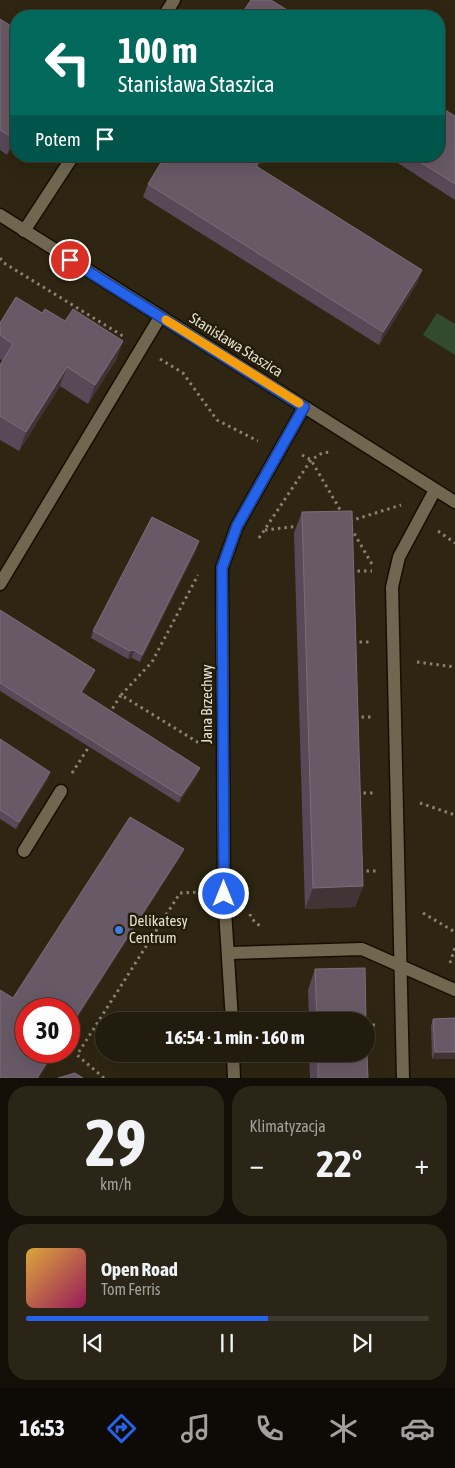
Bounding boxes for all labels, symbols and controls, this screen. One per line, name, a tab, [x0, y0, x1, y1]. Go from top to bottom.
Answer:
icon: left	[35, 30, 100, 95]
text: 100 m	[118, 30, 197, 70]
text: Stanisława Staszica	[118, 71, 274, 97]
icon: arrive	[91, 125, 119, 153]
text: Potem	[35, 128, 81, 150]
pin	[49, 239, 91, 281]
icon: arrive	[56, 246, 84, 274]
street label: Stanisława Staszica	[187, 309, 286, 380]
street label: Jana Brzechwy	[198, 664, 215, 744]
position arrow	[197, 867, 249, 919]
place label: Delikatesy Centrum	[129, 912, 188, 946]
marker: Delikatesy Centrum	[113, 924, 125, 936]
speed limit sign: 30	[15, 998, 80, 1063]
text: 16:54 · 1 min · 160 m	[165, 1026, 305, 1048]
text: 29	[85, 1105, 146, 1180]
text: Klimatyzacja	[250, 1117, 326, 1135]
text: 22°	[316, 1142, 362, 1185]
text: −	[250, 1148, 264, 1180]
text: +	[414, 1148, 429, 1180]
text: km/h	[100, 1175, 132, 1193]
text: Open Road	[101, 1258, 178, 1280]
text: Tom Ferris	[101, 1280, 160, 1298]
icon: previous	[79, 1329, 107, 1357]
icon: pause	[213, 1329, 241, 1357]
icon: next	[348, 1329, 376, 1357]
icon: directions	[104, 1411, 139, 1446]
icon: music	[178, 1411, 213, 1446]
icon: phone	[252, 1411, 287, 1446]
icon: climate	[326, 1411, 361, 1446]
icon: car	[400, 1411, 435, 1446]
text: 16:53	[20, 1415, 65, 1441]

